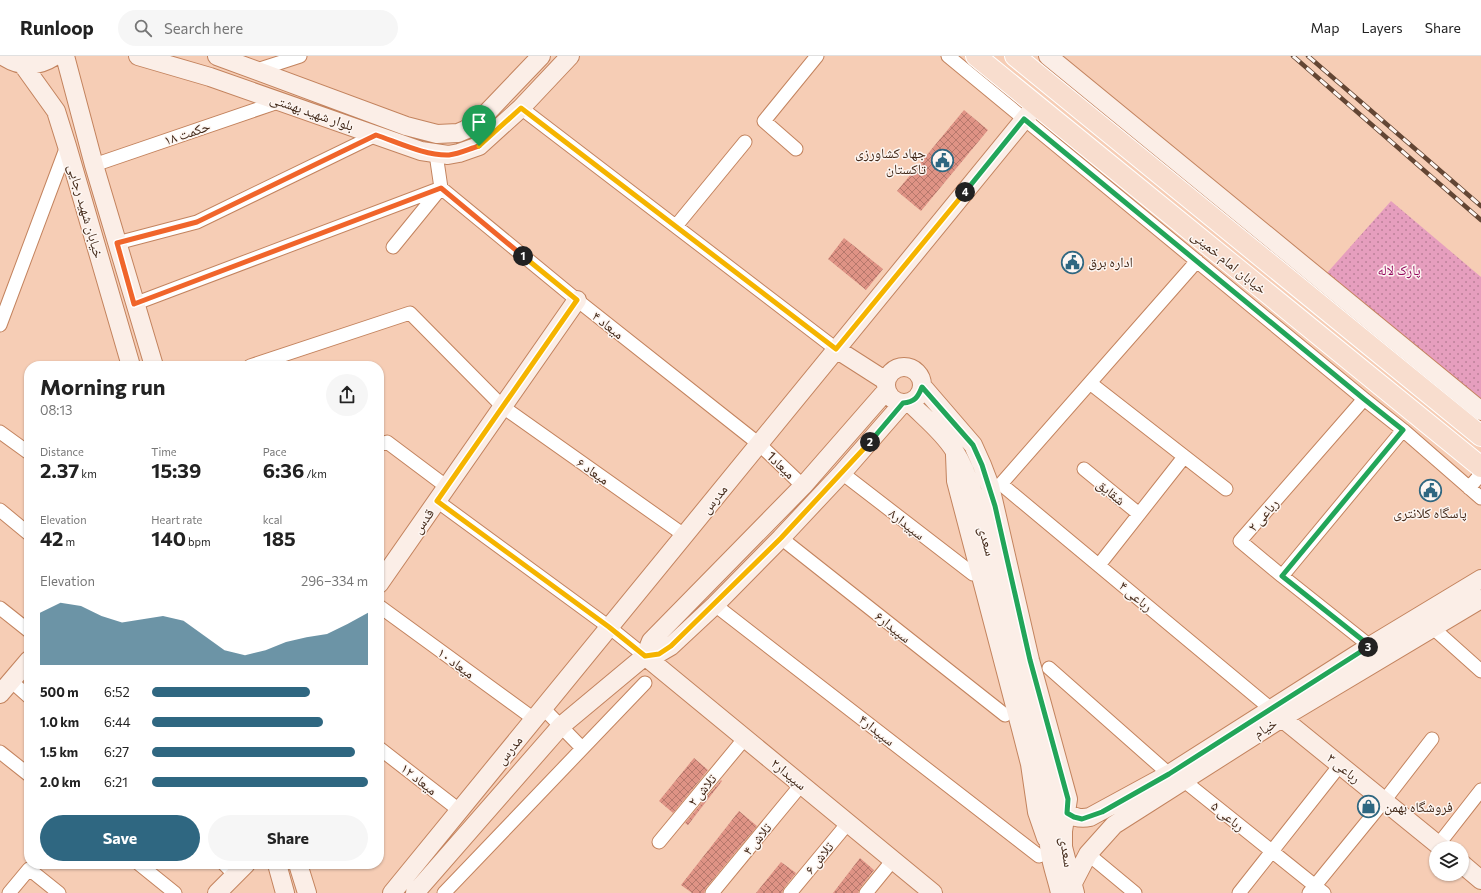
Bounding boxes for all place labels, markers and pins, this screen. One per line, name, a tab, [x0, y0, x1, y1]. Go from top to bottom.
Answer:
pin	[462, 105, 496, 146]
place label: جهاد کشاورزی تاکستان	[855, 144, 926, 178]
public building icon: جهاد کشاورزی تاکستان	[929, 148, 955, 174]
pin: 4	[955, 182, 975, 202]
pin: 1	[513, 246, 533, 266]
public building icon: اداره برق	[1059, 249, 1085, 275]
place label: اداره برق	[1088, 253, 1133, 271]
pin: 2	[860, 432, 880, 452]
public building icon: پاسگاه کلانتری	[1417, 478, 1443, 504]
place label: پاسگاه کلانتری	[1393, 504, 1467, 522]
pin: 3	[1358, 637, 1378, 657]
shop icon: فروشگاه بهمن	[1356, 794, 1382, 820]
place label: فروشگاه بهمن	[1384, 798, 1453, 816]

